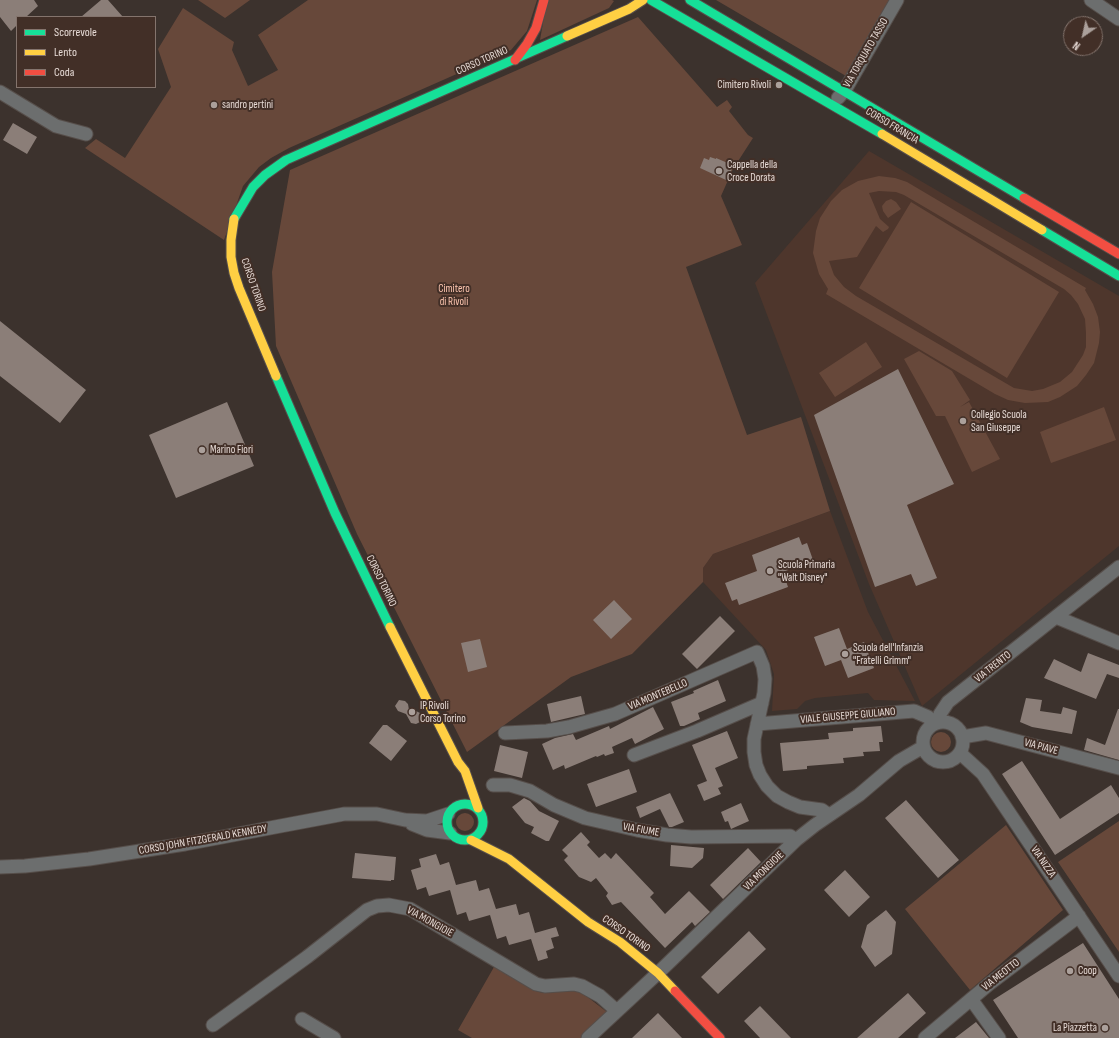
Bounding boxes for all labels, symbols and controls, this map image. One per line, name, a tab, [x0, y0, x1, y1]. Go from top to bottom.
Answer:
legend	[16, 16, 156, 88]
street label: VIA TORQUATO TASSO	[841, 16, 891, 90]
north arrow	[1063, 16, 1103, 56]
text: Scorrevole	[54, 25, 97, 40]
text: N	[1070, 39, 1083, 53]
street label: CORSO TORINO	[454, 44, 510, 78]
text: Lento	[54, 45, 77, 60]
text: Coda	[54, 65, 74, 80]
place label: Cimitero Rivoli	[717, 78, 771, 92]
marker: Cimitero Rivoli	[774, 80, 784, 90]
place label: sandro pertini	[222, 98, 273, 112]
marker: sandro pertini	[209, 100, 219, 110]
street label: CORSO FRANCIA	[863, 105, 921, 147]
place label: Cappella della Croce Dorata	[727, 158, 777, 184]
marker: Cappella della Croce Dorata	[714, 166, 724, 176]
street label: CORSO TORINO	[238, 257, 268, 313]
park label: Cimitero di Rivoli	[438, 282, 470, 308]
place label: Collegio Scuola San Giuseppe	[971, 408, 1027, 434]
marker: Collegio Scuola San Giuseppe	[958, 416, 968, 426]
place label: Marino Fiori	[210, 443, 253, 457]
marker: Marino Fiori	[197, 445, 207, 455]
street label: CORSO TORINO	[363, 553, 399, 609]
place label: Scuola Primaria "Walt Disney"	[778, 558, 835, 584]
marker: Scuola Primaria "Walt Disney"	[765, 566, 775, 576]
place label: Scuola dell'Infanzia "Fratelli Grimm"	[853, 641, 923, 667]
marker: Scuola dell'Infanzia "Fratelli Grimm"	[840, 649, 850, 659]
street label: VIA TRENTO	[972, 649, 1014, 685]
street label: VIA MONTEBELLO	[626, 677, 690, 713]
place label: IP Rivoli Corso Torino	[420, 699, 466, 725]
street label: VIALE GIUSEPPE GIULIANO	[800, 705, 896, 727]
marker: IP Rivoli Corso Torino	[407, 707, 417, 717]
street label: VIA PIAVE	[1023, 736, 1059, 758]
street label: VIA FIUME	[622, 820, 660, 840]
street label: CORSO JOHN FITZGERALD KENNEDY	[138, 822, 268, 858]
street label: VIA NIZZA	[1028, 844, 1058, 880]
street label: VIA MONGIOIE	[741, 849, 787, 893]
street label: VIA MONGIOIE	[404, 904, 456, 940]
street label: CORSO TORINO	[599, 913, 653, 955]
street label: VIA MEOTTO	[980, 956, 1022, 994]
place label: Coop	[1078, 964, 1097, 978]
marker: Coop	[1065, 966, 1075, 976]
place label: La Piazzetta	[1053, 1021, 1097, 1035]
marker: La Piazzetta	[1100, 1023, 1110, 1033]

